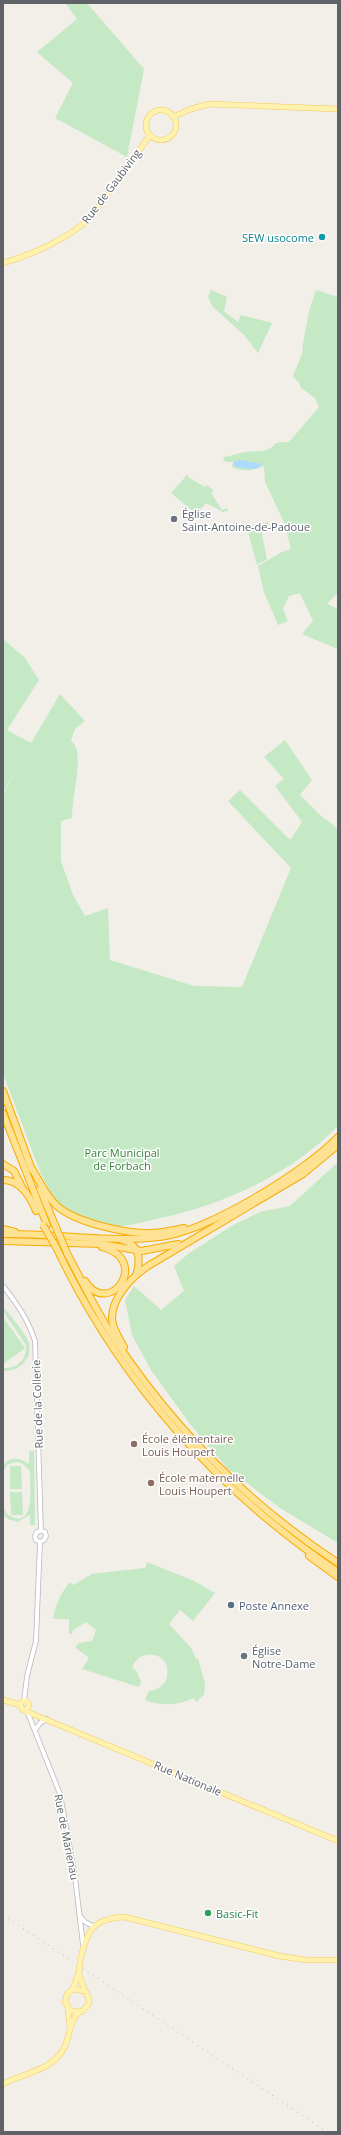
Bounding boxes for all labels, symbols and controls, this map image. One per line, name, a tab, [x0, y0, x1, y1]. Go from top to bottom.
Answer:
street label: Rue de Gaubiving	[78, 146, 144, 226]
place label: SEW usocome	[242, 230, 314, 245]
marker: SEW usocome	[317, 232, 327, 242]
place label: Église Saint-Antoine-de-Padoue	[182, 506, 310, 534]
marker: Église Saint-Antoine-de-Padoue	[169, 514, 179, 524]
park label: Parc Municipal de Forbach	[84, 1145, 160, 1173]
street label: Rue de la Collerie	[28, 1359, 46, 1449]
place label: École élémentaire Louis Houpert	[142, 1431, 234, 1459]
marker: École élémentaire Louis Houpert	[129, 1439, 139, 1449]
place label: École maternelle Louis Houpert	[159, 1470, 244, 1498]
marker: École maternelle Louis Houpert	[146, 1478, 156, 1488]
place label: Poste Annexe	[239, 1598, 309, 1613]
marker: Poste Annexe	[226, 1600, 236, 1610]
place label: Église Notre-Dame	[252, 1643, 316, 1671]
marker: Église Notre-Dame	[239, 1651, 249, 1661]
street label: Rue Nationale	[152, 1757, 224, 1799]
street label: Rue de Marienau	[51, 1793, 83, 1881]
place label: Basic-Fit	[216, 1906, 259, 1921]
marker: Basic-Fit	[203, 1908, 213, 1918]

